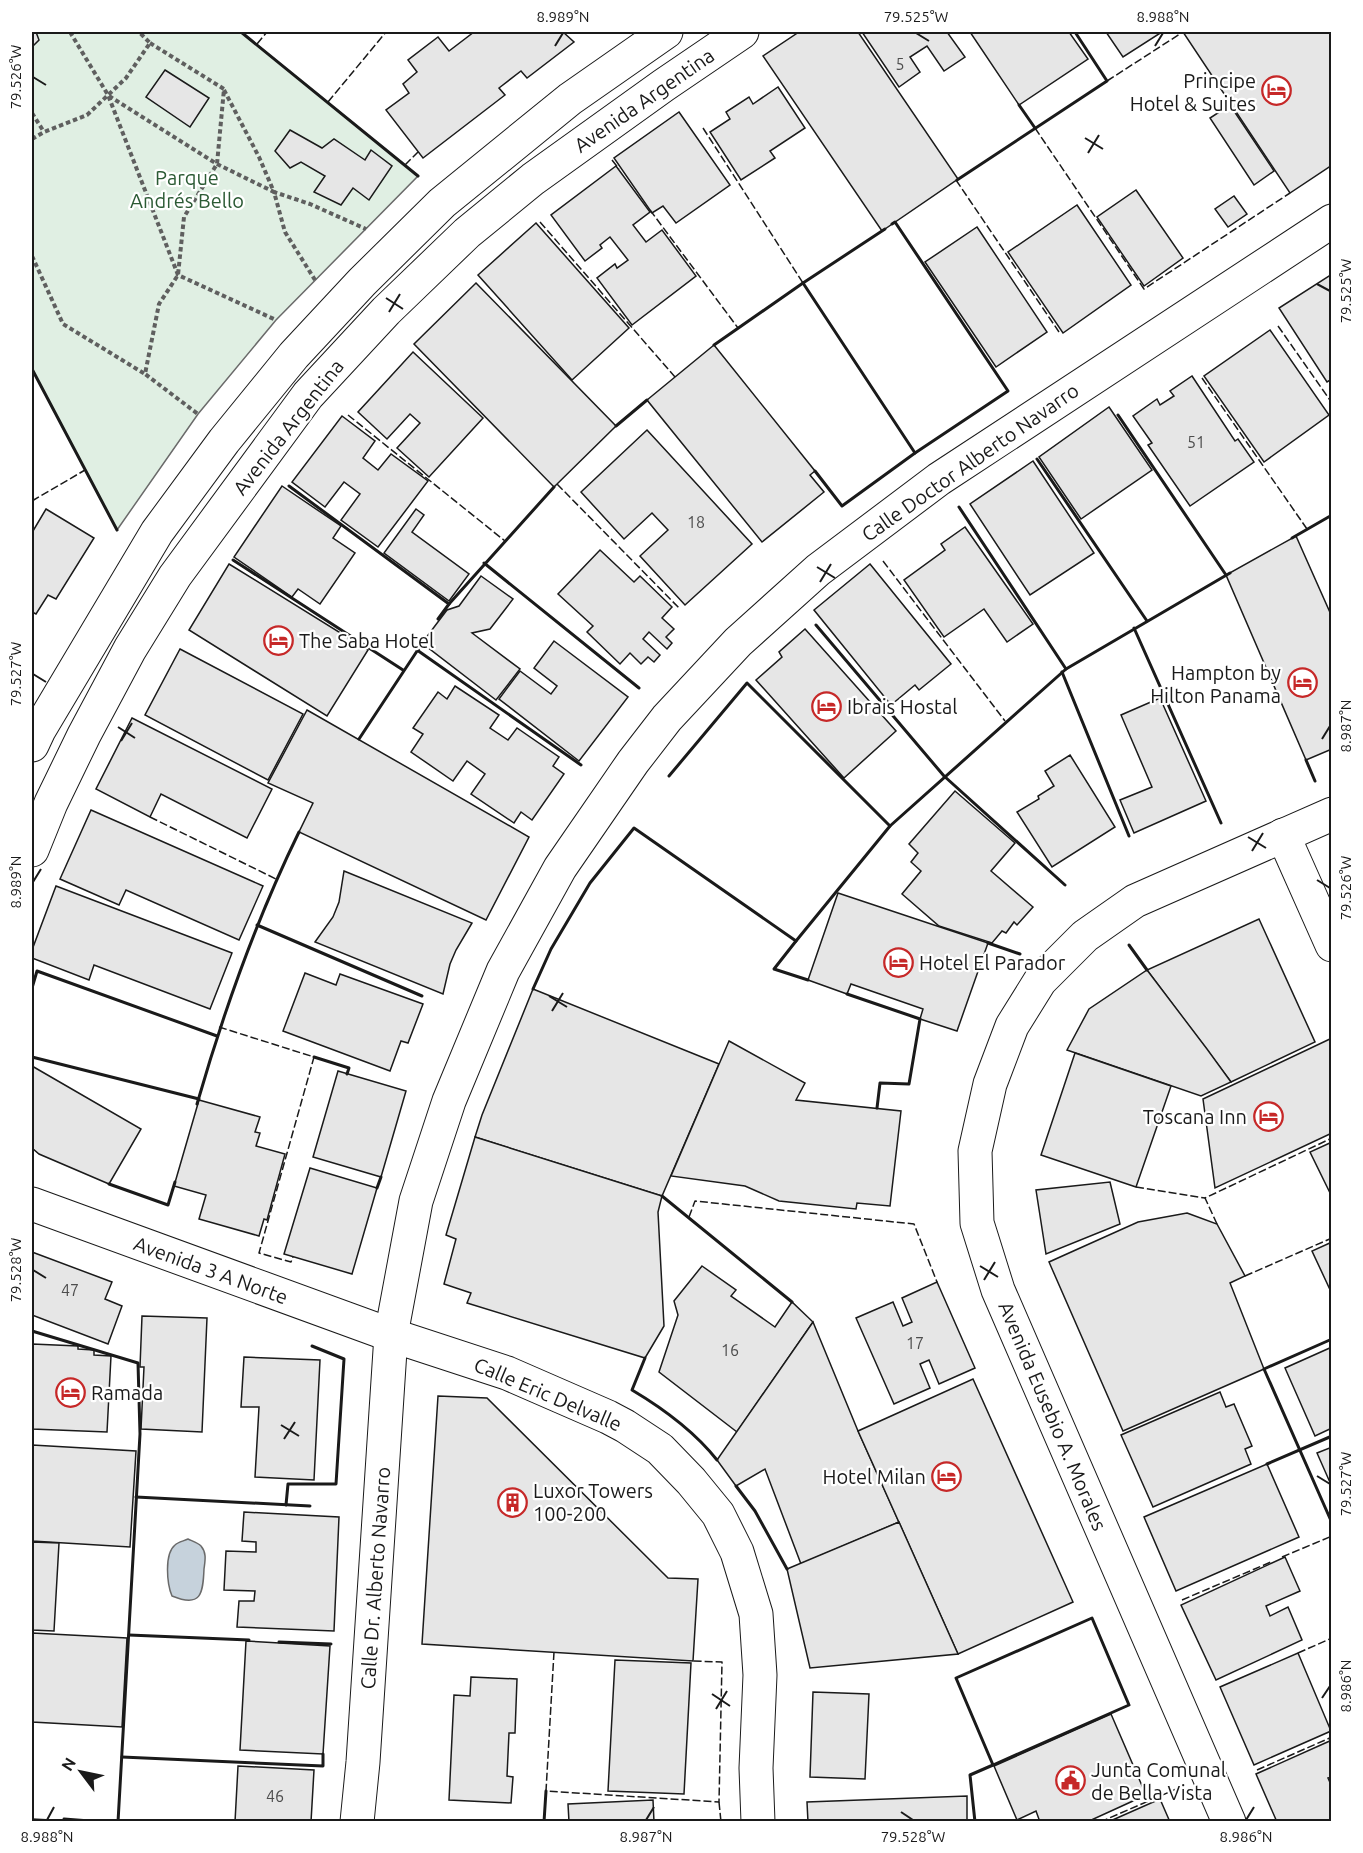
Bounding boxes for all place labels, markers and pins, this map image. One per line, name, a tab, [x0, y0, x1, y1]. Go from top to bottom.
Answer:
place label: Principe Hotel & Suites	[1130, 69, 1256, 115]
hotel icon: Principe Hotel & Suites	[1261, 75, 1293, 107]
hotel icon: The Saba Hotel	[262, 624, 294, 656]
place label: The Saba Hotel	[299, 629, 434, 652]
place label: Hampton by Hilton Panama	[1150, 661, 1281, 707]
hotel icon: Hampton by Hilton Panama	[1286, 667, 1318, 699]
hotel icon: Ibrais Hostal	[810, 690, 842, 722]
place label: Ibrais Hostal	[847, 695, 957, 718]
hotel icon: Hotel El Parador	[882, 946, 914, 978]
place label: Hotel El Parador	[919, 951, 1066, 974]
hotel icon: Toscana Inn	[1252, 1100, 1284, 1132]
place label: Toscana Inn	[1143, 1105, 1247, 1128]
hotel icon: Ramada	[54, 1376, 86, 1408]
place label: Ramada	[91, 1381, 163, 1404]
hotel icon: Hotel Milan	[931, 1460, 963, 1492]
place label: Hotel Milan	[822, 1465, 926, 1488]
place label: Luxor Towers 100-200	[533, 1479, 653, 1525]
building icon: Luxor Towers 100-200	[496, 1486, 528, 1518]
place label: Junta Comunal de Bella Vista	[1091, 1758, 1226, 1804]
public building icon: Junta Comunal de Bella Vista	[1054, 1765, 1086, 1797]

